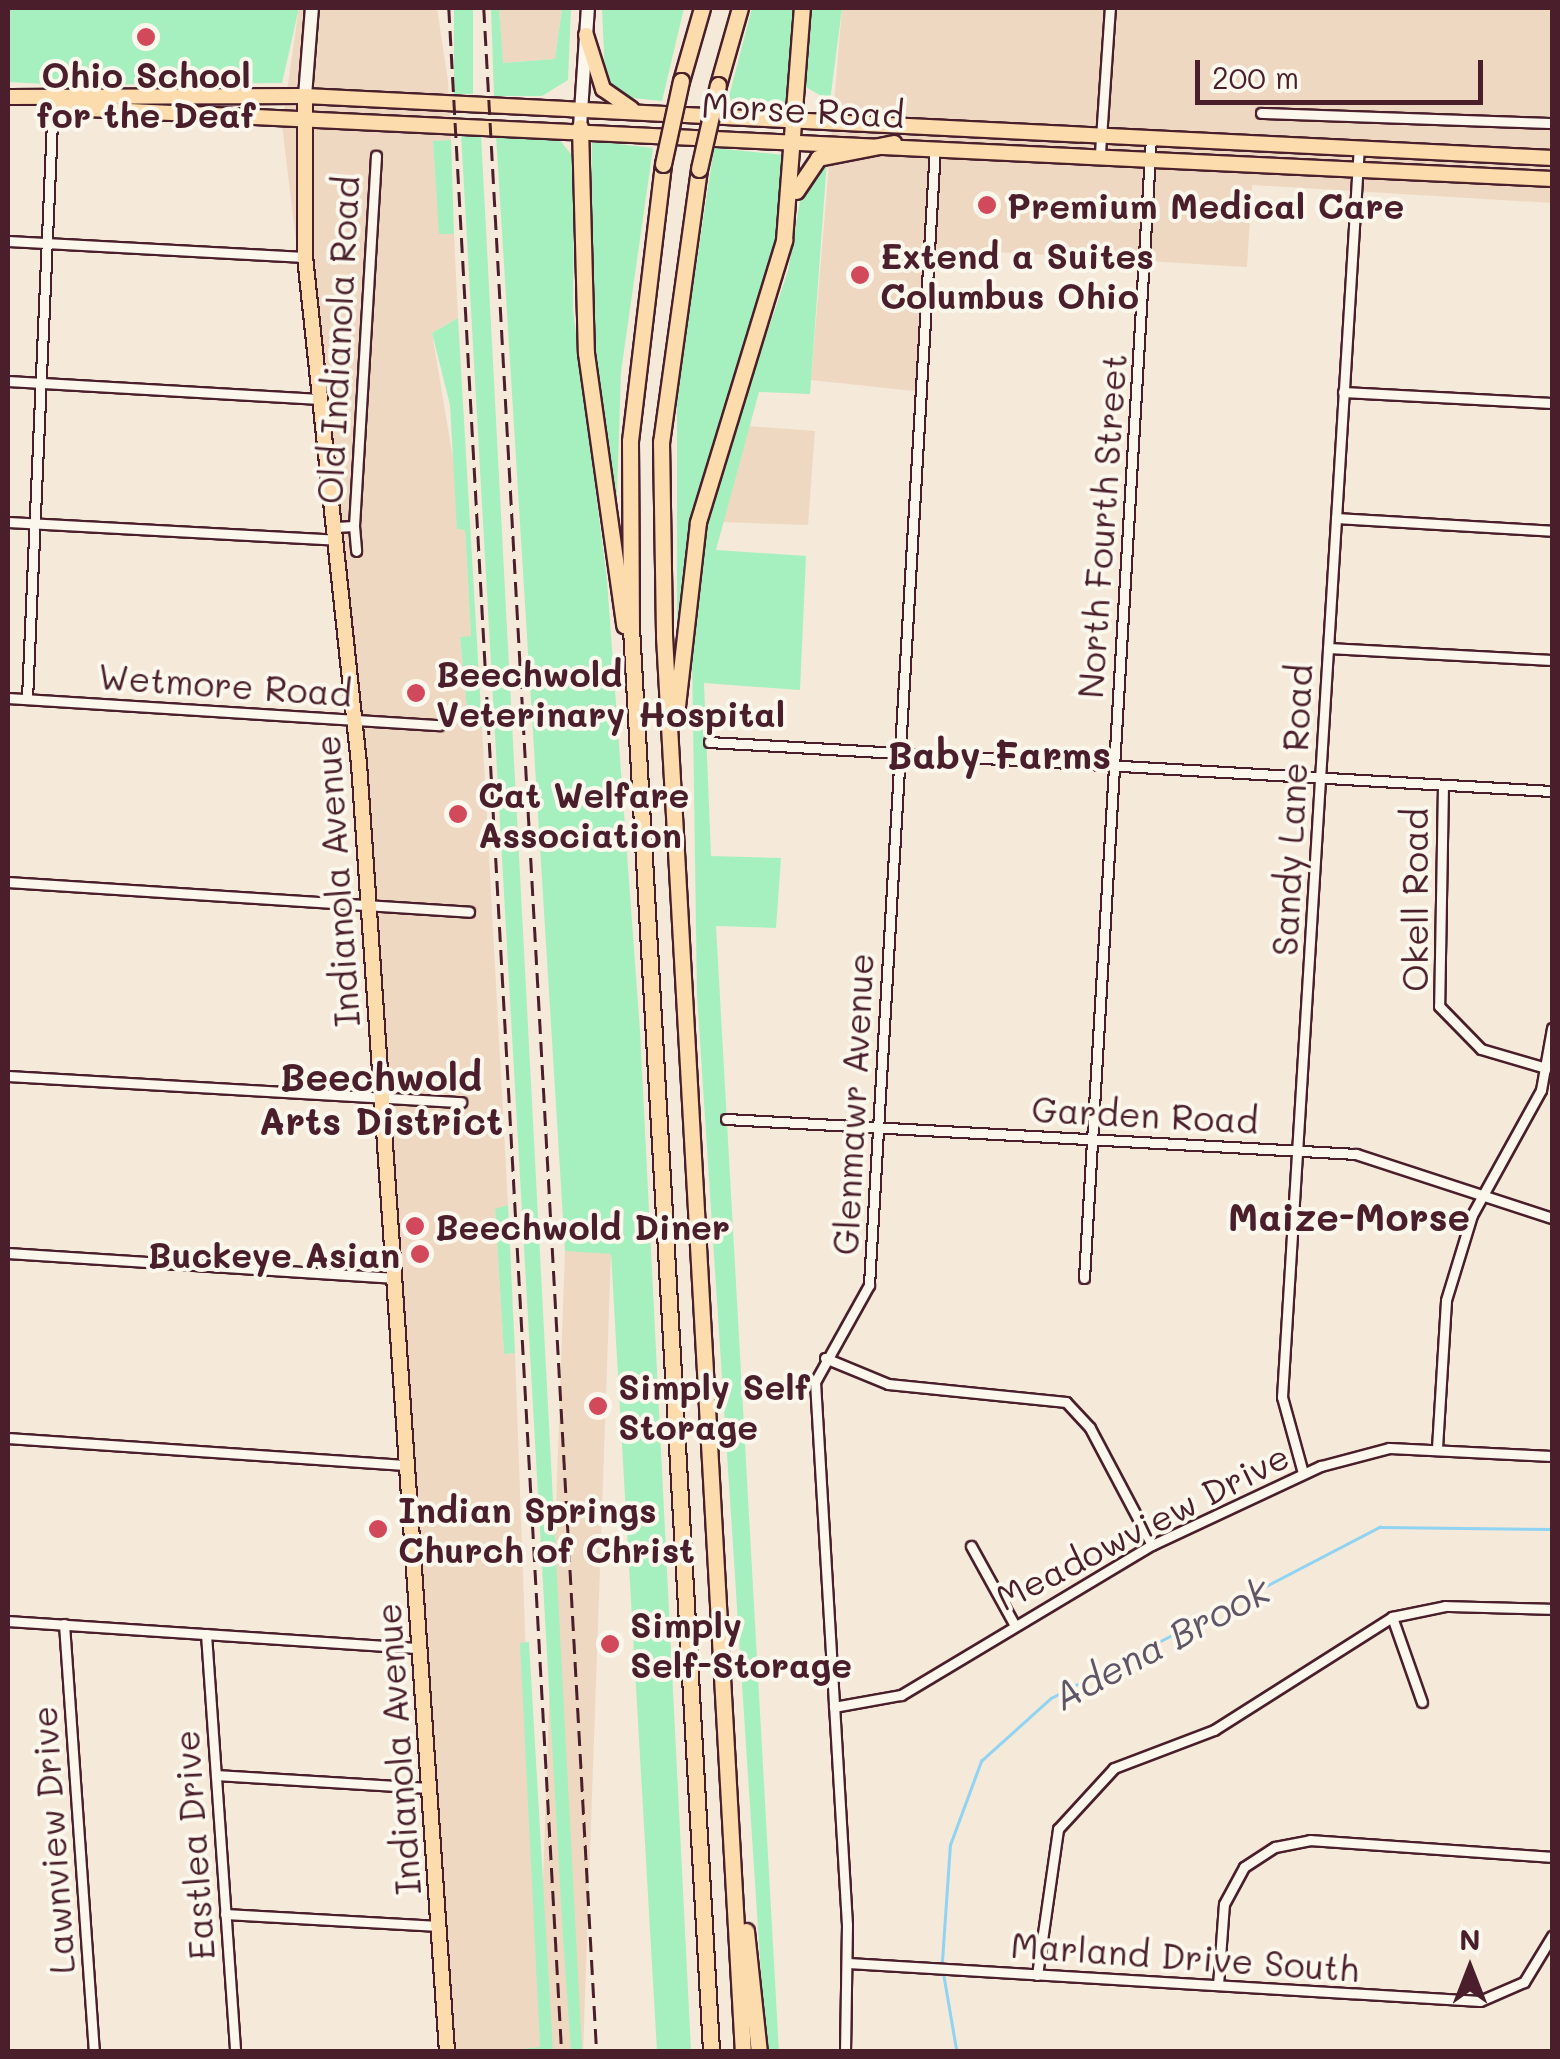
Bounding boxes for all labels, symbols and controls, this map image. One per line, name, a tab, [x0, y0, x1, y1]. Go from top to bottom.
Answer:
marker: Ohio School for the Deaf	[135, 26, 157, 48]
scale bar	[1200, 40, 1488, 102]
place label: Ohio School for the Deaf	[37, 53, 255, 135]
text: 200 m	[1212, 57, 1299, 97]
street label: Morse Road	[700, 83, 906, 135]
street label: Old Indianola Road	[307, 175, 367, 505]
place label: Premium Medical Care	[1007, 184, 1404, 226]
marker: Premium Medical Care	[976, 194, 998, 216]
place label: Extend a Suites Columbus Ohio	[880, 234, 1154, 316]
marker: Extend a Suites Columbus Ohio	[849, 264, 871, 286]
street label: North Fourth Street	[1068, 352, 1134, 700]
place label: Beechwold Veterinary Hospital	[436, 652, 785, 734]
street label: Wetmore Road	[97, 654, 353, 714]
street label: Sandy Lane Road	[1262, 663, 1320, 957]
marker: Beechwold Veterinary Hospital	[405, 682, 427, 704]
district label: Baby Farms	[887, 732, 1111, 778]
street label: Indianola Avenue	[305, 734, 367, 1028]
place label: Cat Welfare Association	[478, 773, 689, 855]
marker: Cat Welfare Association	[447, 803, 469, 825]
street label: Okell Road	[1393, 808, 1435, 992]
street label: Glenmawr Avenue	[823, 952, 881, 1256]
district label: Beechwold Arts District	[259, 1054, 503, 1144]
street label: Garden Road	[1031, 1087, 1259, 1141]
district label: Maize-Morse	[1228, 1194, 1470, 1240]
place label: Beechwold Diner	[435, 1205, 730, 1247]
marker: Beechwold Diner	[404, 1215, 426, 1237]
place label: Buckeye Asian	[148, 1233, 400, 1275]
marker: Buckeye Asian	[409, 1243, 431, 1265]
place label: Simply Self Storage	[618, 1365, 810, 1447]
marker: Simply Self Storage	[587, 1395, 609, 1417]
street label: Meadowview Drive	[988, 1434, 1296, 1618]
place label: Indian Springs Church of Christ	[398, 1488, 695, 1570]
marker: Indian Springs Church of Christ	[367, 1518, 389, 1540]
water label: Adena Brook	[1045, 1567, 1277, 1719]
street label: Indianola Avenue	[366, 1602, 428, 1896]
place label: Simply Self-Storage	[630, 1603, 852, 1685]
marker: Simply Self-Storage	[599, 1633, 621, 1655]
street label: Lawnview Drive	[22, 1705, 82, 1975]
street label: Eastlea Drive	[164, 1729, 222, 1961]
north arrow	[1420, 1919, 1520, 2019]
text: N	[1459, 1921, 1481, 1957]
street label: Marland Drive South	[1009, 1923, 1361, 1989]

